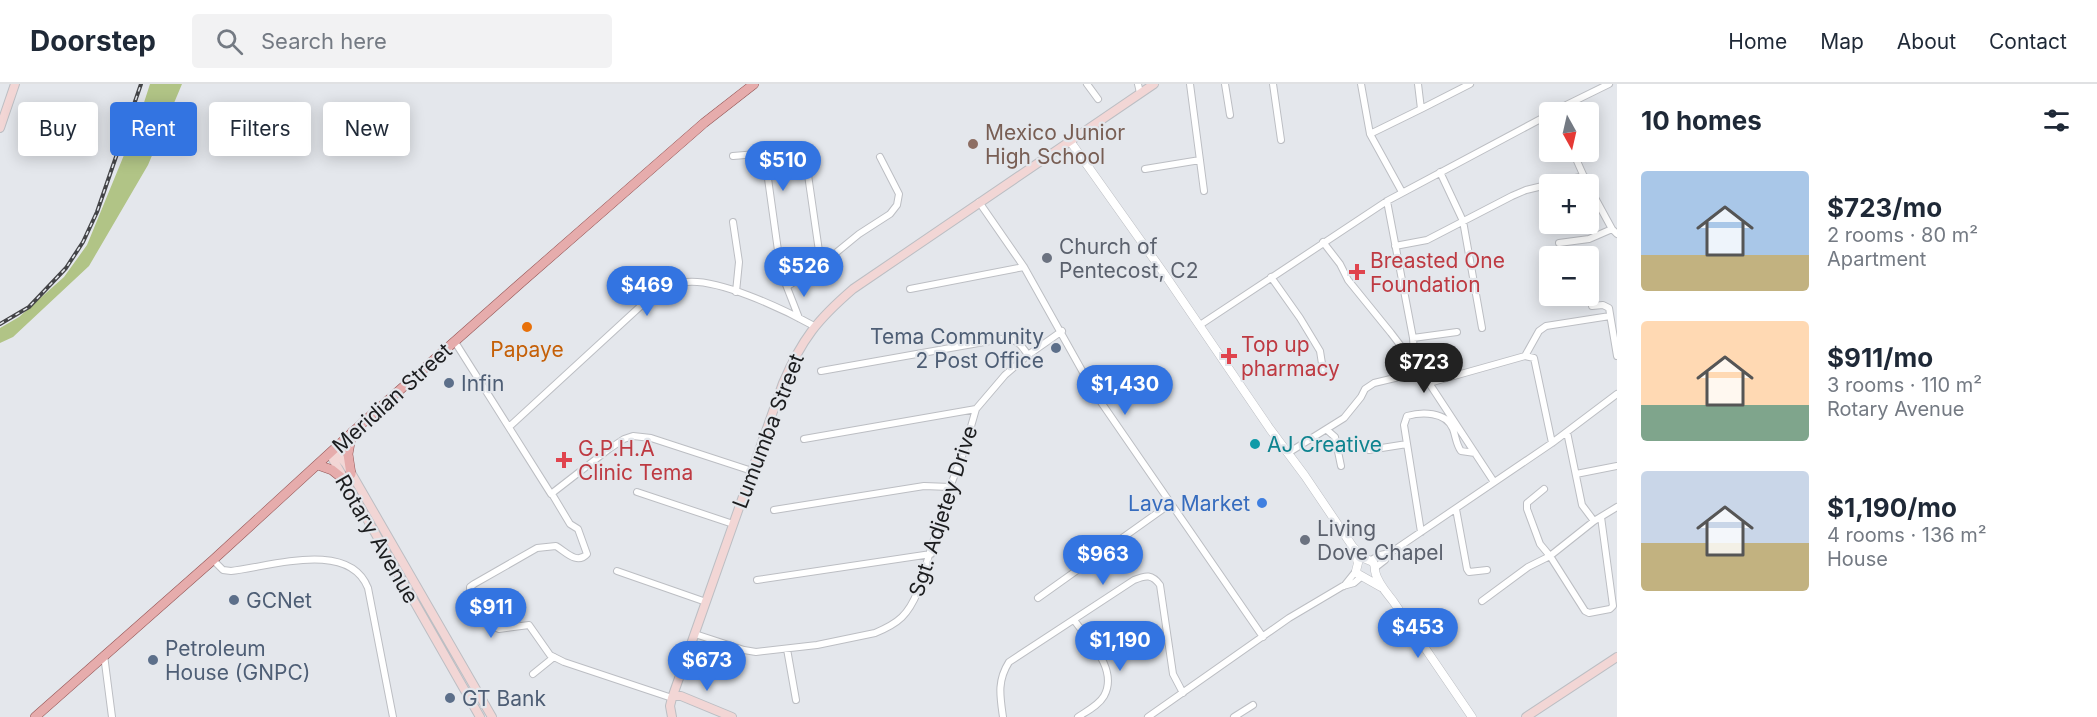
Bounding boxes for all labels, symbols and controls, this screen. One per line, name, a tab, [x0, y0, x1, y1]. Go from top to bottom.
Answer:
search box	[192, 14, 612, 68]
text: Doorstep	[30, 24, 156, 58]
icon: search	[213, 25, 246, 58]
text: Search here	[261, 28, 387, 54]
text: Home	[1728, 29, 1787, 54]
text: Map	[1820, 29, 1864, 54]
text: About	[1897, 29, 1956, 54]
text: Contact	[1989, 29, 2067, 54]
chip: Buy	[18, 102, 98, 156]
chip: Rent	[110, 102, 197, 156]
chip: Filters	[209, 102, 311, 156]
chip: New	[323, 102, 410, 156]
north arrow	[1539, 102, 1599, 162]
map controls	[1539, 102, 1599, 306]
icon: filters	[2040, 104, 2073, 137]
text: 10 homes	[1641, 105, 1762, 136]
place label: Mexico Junior High School	[985, 120, 1125, 169]
marker: Mexico Junior High School	[966, 137, 980, 151]
pin: $510	[747, 141, 819, 192]
text: $510	[759, 148, 807, 172]
button: +	[1539, 174, 1599, 234]
text: $723/mo	[1827, 192, 1942, 223]
icon: home	[1689, 195, 1761, 267]
text: 2 rooms · 80 m²	[1827, 223, 1978, 247]
place label: Church of Pentecost, C2	[1059, 234, 1199, 283]
button: −	[1539, 246, 1599, 306]
pin: $526	[768, 247, 840, 298]
text: Apartment	[1827, 247, 1926, 271]
place label: Breasted One Foundation	[1370, 248, 1505, 297]
marker: Church of Pentecost, C2	[1040, 251, 1054, 265]
text: $526	[778, 254, 830, 278]
marker: Breasted One Foundation	[1348, 263, 1366, 281]
pin: $469	[611, 266, 683, 317]
text: $469	[621, 273, 673, 297]
marker: Papaye	[520, 320, 534, 334]
place label: Tema Community 2 Post Office	[870, 324, 1044, 373]
place label: Top up pharmacy	[1241, 332, 1340, 381]
place label: Papaye	[490, 337, 564, 362]
street label: Meridian Street	[327, 338, 457, 458]
marker: Tema Community 2 Post Office	[1049, 341, 1063, 355]
text: $911/mo	[1827, 342, 1933, 373]
pin: $723	[1388, 343, 1460, 394]
icon: home	[1689, 345, 1761, 417]
marker: Top up pharmacy	[1222, 349, 1236, 363]
street label: Lumumba Street	[727, 350, 809, 512]
text: $723	[1399, 350, 1449, 374]
pin: $1,430	[1076, 365, 1174, 416]
place label: Infin	[461, 371, 504, 396]
text: $1,430	[1091, 372, 1159, 396]
text: 3 rooms · 110 m²	[1827, 373, 1982, 397]
marker: Infin	[442, 376, 456, 390]
text: Rotary Avenue	[1827, 397, 1964, 421]
street label: Sgt. Adjetey Drive	[904, 422, 982, 600]
place label: AJ Creative	[1267, 432, 1382, 457]
place label: G.P.H.A Clinic Tema	[578, 436, 693, 485]
marker: AJ Creative	[1248, 437, 1262, 451]
marker: G.P.H.A Clinic Tema	[555, 451, 573, 469]
street label: Rotary Avenue	[330, 470, 424, 608]
place label: Lava Market	[1128, 491, 1250, 516]
text: $1,190/mo	[1827, 492, 1957, 523]
icon: home	[1689, 495, 1761, 567]
marker: Lava Market	[1255, 496, 1269, 510]
place label: Living Dove Chapel	[1317, 516, 1444, 565]
text: 4 rooms · 136 m²	[1827, 523, 1987, 547]
marker: Living Dove Chapel	[1298, 533, 1312, 547]
pin: $963	[1067, 535, 1139, 586]
text: $963	[1077, 542, 1129, 566]
text: House	[1827, 547, 1888, 571]
place label: GCNet	[246, 588, 312, 613]
pin: $911	[455, 588, 527, 639]
marker: GCNet	[227, 593, 241, 607]
text: $911	[469, 595, 513, 619]
pin: $453	[1382, 608, 1454, 659]
text: $453	[1392, 615, 1444, 639]
pin: $1,190	[1071, 621, 1169, 672]
text: $1,190	[1089, 628, 1151, 652]
place label: Petroleum House (GNPC)	[165, 636, 310, 685]
pin: $673	[671, 641, 743, 692]
text: $673	[682, 648, 732, 672]
marker: Petroleum House (GNPC)	[146, 653, 160, 667]
place label: GT Bank	[462, 686, 546, 711]
marker: GT Bank	[443, 691, 457, 705]

